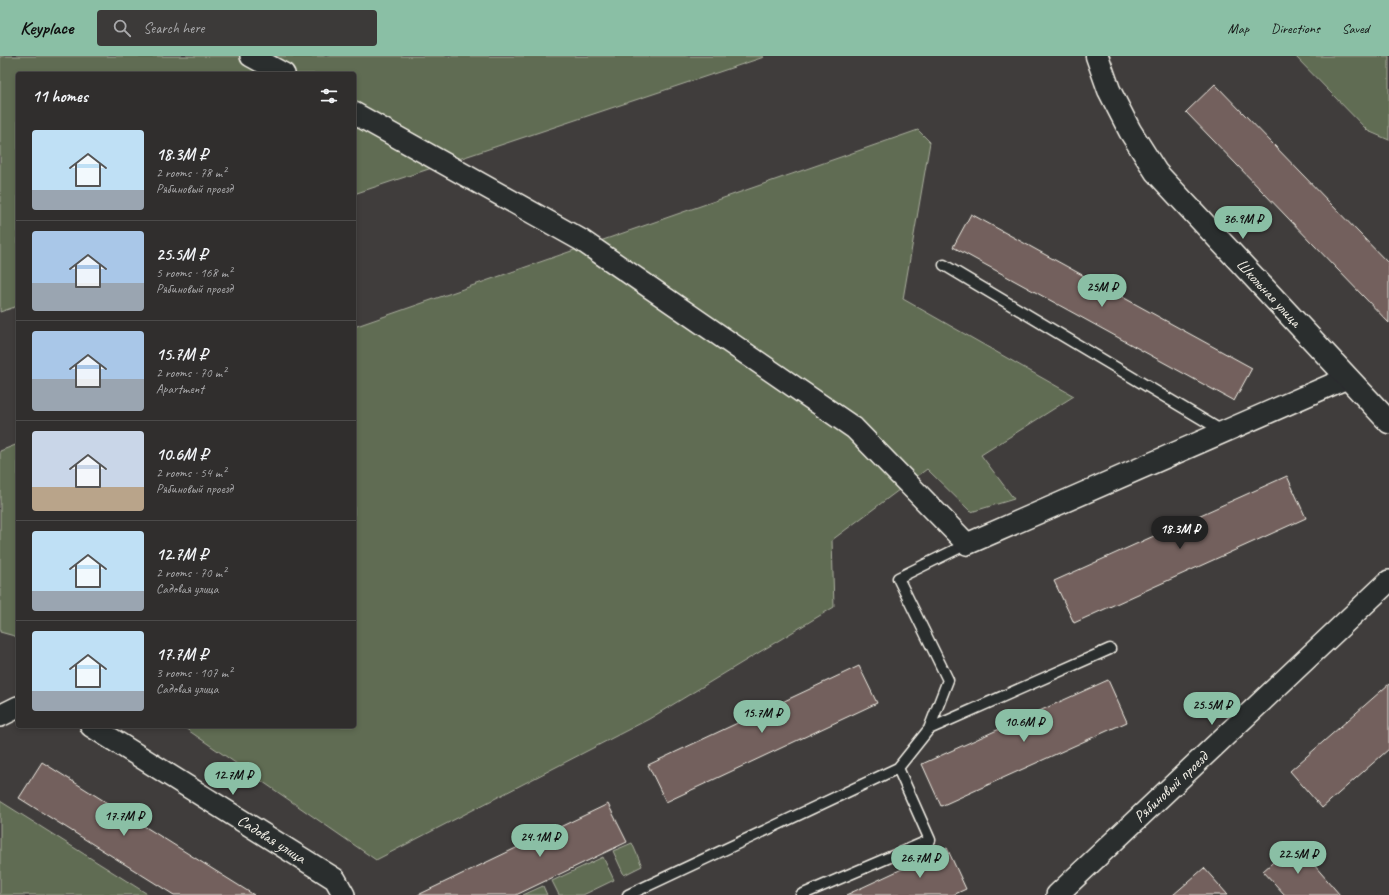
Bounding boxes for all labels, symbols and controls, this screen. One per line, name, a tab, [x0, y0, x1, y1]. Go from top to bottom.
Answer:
search box	[97, 10, 377, 46]
text: Keyplace	[20, 16, 73, 40]
icon: search	[111, 17, 133, 39]
text: Search here	[143, 19, 204, 38]
text: Map	[1228, 20, 1249, 37]
text: Directions	[1271, 20, 1320, 37]
text: Saved	[1342, 20, 1369, 37]
icon: filters	[318, 85, 340, 107]
text: 11 homes	[32, 86, 88, 107]
text: 18.3M ₽	[156, 144, 208, 165]
icon: home	[64, 146, 112, 194]
text: 2 rooms · 78 m²	[156, 165, 226, 181]
text: Рябиновый проезд	[156, 181, 233, 197]
pin: 36.9M ₽	[1206, 206, 1280, 240]
text: 36.9M ₽	[1223, 211, 1263, 227]
text: 25.5M ₽	[156, 244, 207, 265]
icon: home	[64, 247, 112, 295]
street label: Школьная улица	[1232, 255, 1306, 332]
text: 5 rooms · 168 m²	[156, 265, 232, 281]
pin: 25M ₽	[1074, 274, 1130, 308]
text: 25M ₽	[1087, 279, 1117, 295]
text: Рябиновый проезд	[156, 281, 233, 297]
text: 15.7M ₽	[156, 344, 207, 365]
icon: home	[64, 347, 112, 395]
text: 2 rooms · 70 m²	[156, 365, 226, 381]
text: Apartment	[156, 381, 204, 397]
text: 10.6M ₽	[156, 444, 208, 465]
icon: home	[64, 447, 112, 495]
text: 2 rooms · 54 m²	[156, 465, 226, 481]
text: Рябиновый проезд	[156, 481, 233, 497]
pin: 18.3M ₽	[1143, 516, 1217, 550]
text: 18.3M ₽	[1160, 521, 1200, 537]
text: 12.7M ₽	[156, 544, 208, 565]
icon: home	[64, 547, 112, 595]
text: 2 rooms · 70 m²	[156, 565, 226, 581]
text: Садовая улица	[156, 581, 218, 597]
text: 17.7M ₽	[156, 644, 207, 665]
icon: home	[64, 647, 112, 695]
text: 3 rooms · 107 m²	[156, 665, 232, 681]
text: Садовая улица	[156, 681, 218, 697]
pin: 25.5M ₽	[1175, 692, 1249, 726]
text: 25.5M ₽	[1192, 697, 1232, 713]
pin: 15.7M ₽	[725, 700, 799, 734]
text: 15.7M ₽	[742, 705, 782, 721]
pin: 10.6M ₽	[987, 709, 1061, 743]
text: 10.6M ₽	[1004, 714, 1044, 730]
street label: Рябиновый проезд	[1130, 746, 1213, 827]
pin: 12.7M ₽	[196, 762, 270, 796]
text: 12.7M ₽	[213, 767, 253, 783]
pin: 17.7M ₽	[87, 803, 161, 837]
text: 17.7M ₽	[104, 808, 144, 824]
street label: Садовая улица	[234, 810, 310, 869]
pin: 24.1M ₽	[503, 824, 577, 858]
text: 24.1M ₽	[520, 829, 560, 845]
pin: 22.5M ₽	[1261, 841, 1335, 875]
pin: 26.7M ₽	[883, 845, 957, 879]
text: 22.5M ₽	[1278, 846, 1318, 862]
text: 26.7M ₽	[900, 850, 940, 866]

